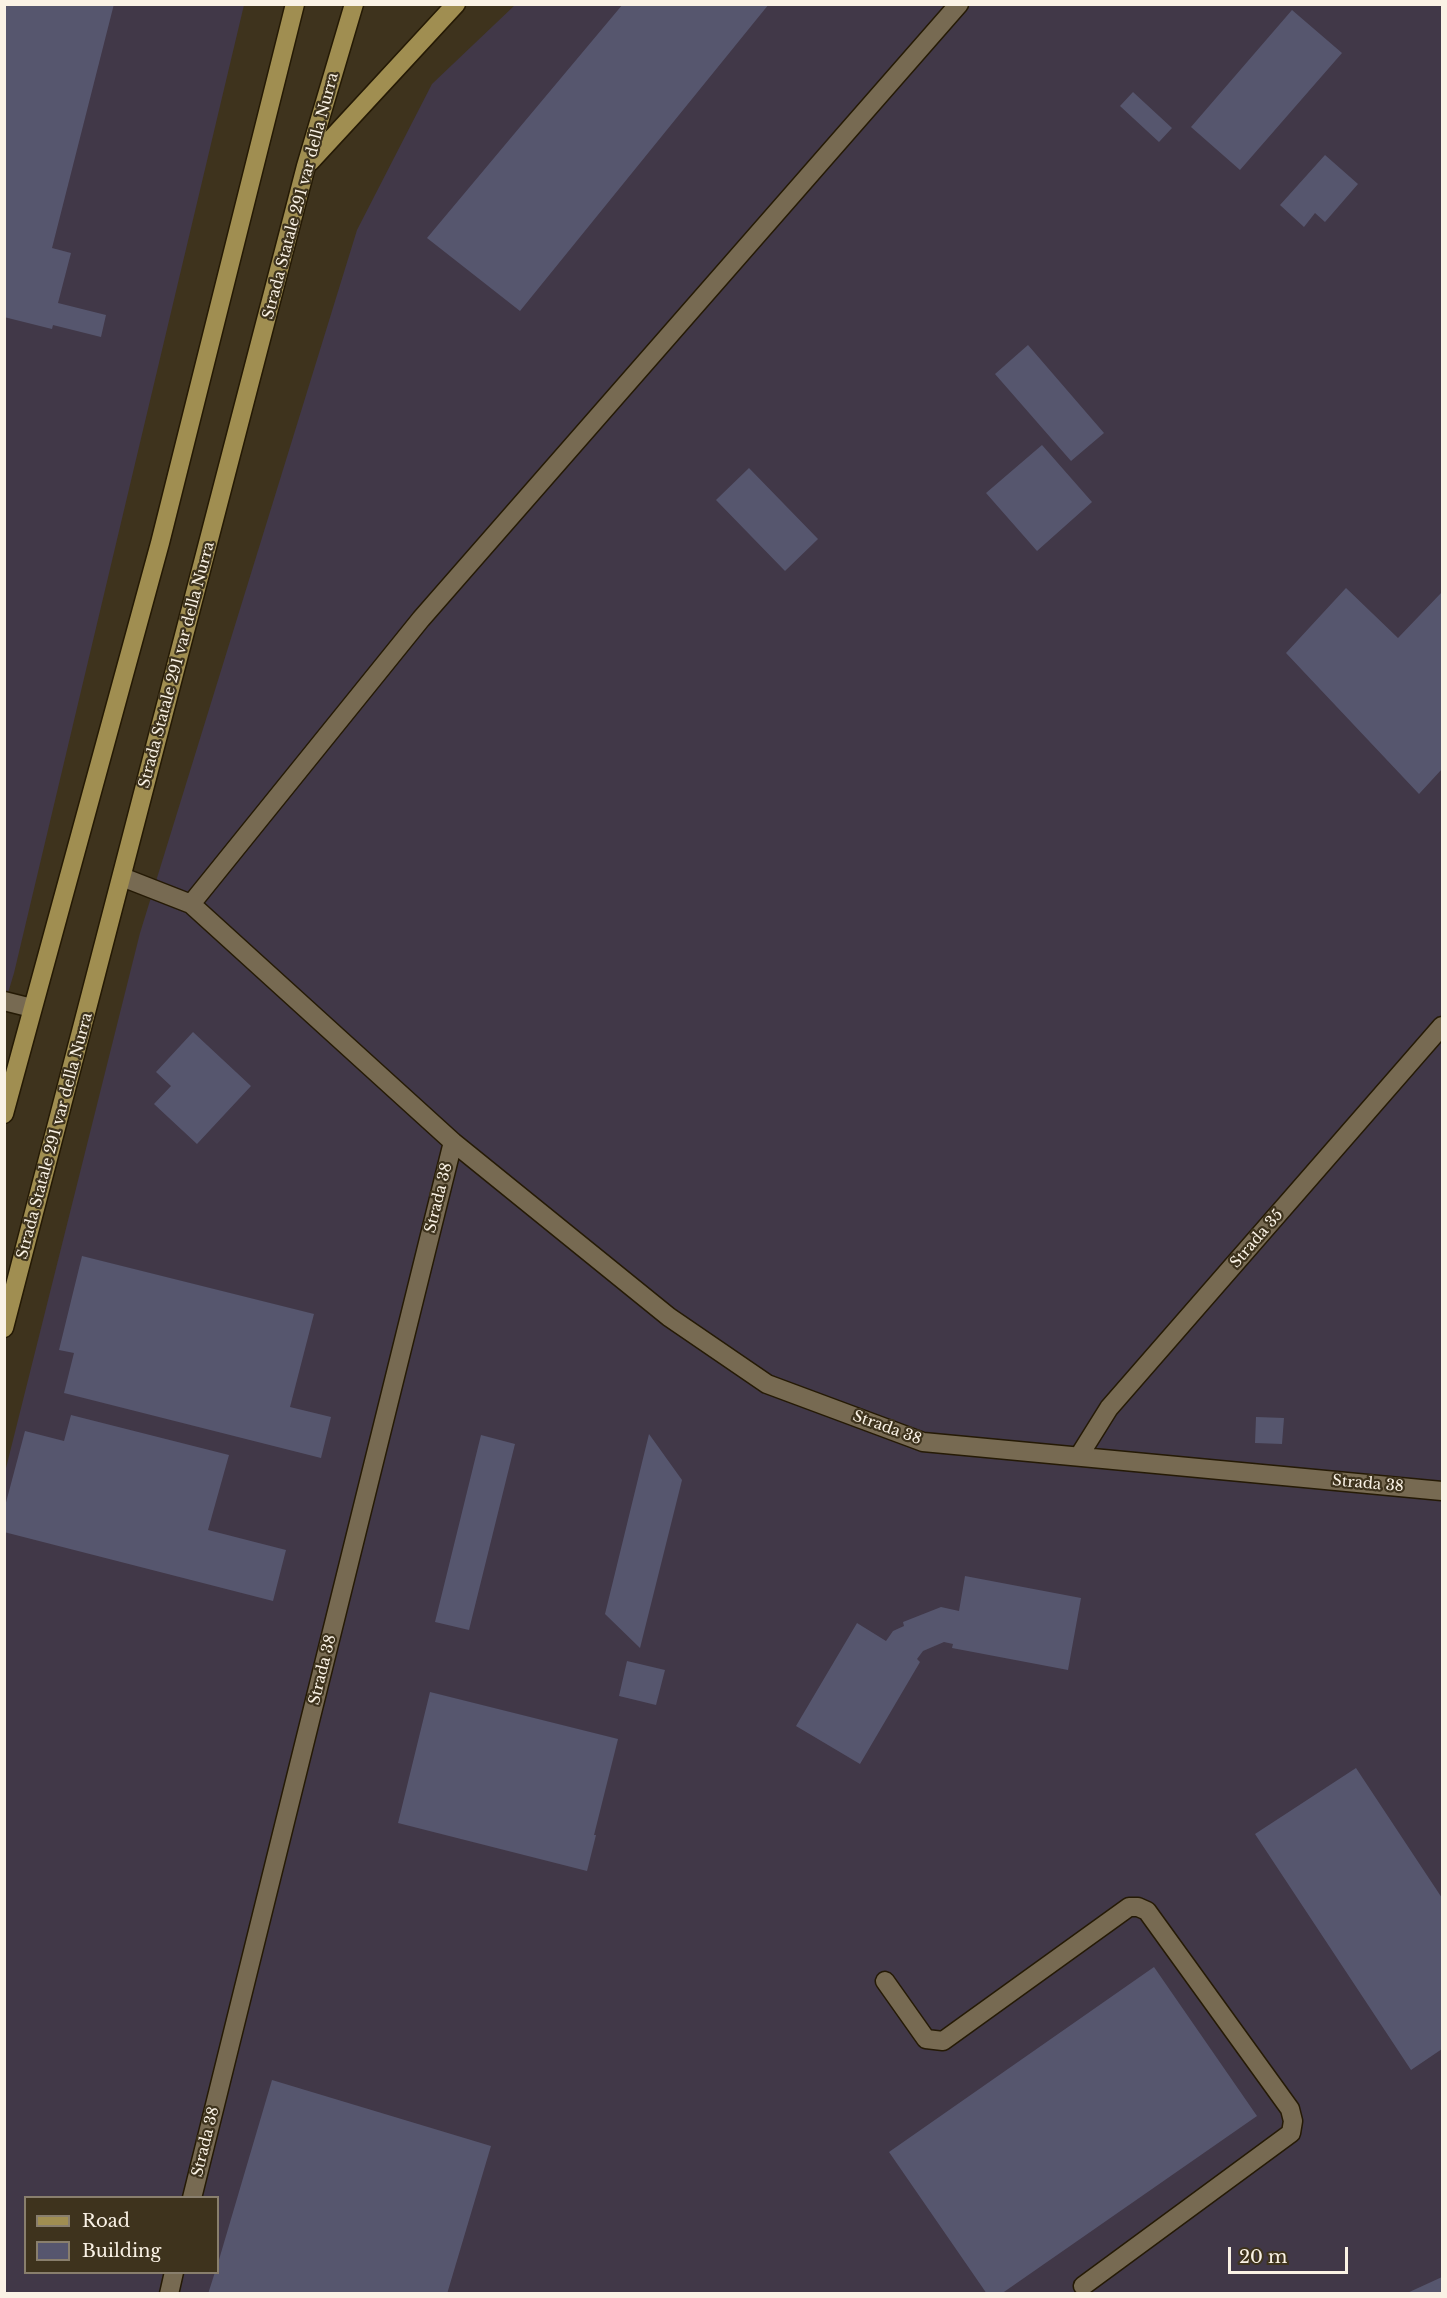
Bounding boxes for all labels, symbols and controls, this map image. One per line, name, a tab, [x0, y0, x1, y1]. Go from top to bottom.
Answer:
street label: Strada Statale 291 var della Nurra	[259, 71, 343, 321]
street label: Strada Statale 291 var della Nurra	[135, 540, 219, 790]
street label: Strada Statale 291 var della Nurra	[13, 1011, 97, 1261]
street label: Strada 38	[422, 1161, 456, 1235]
street label: Strada 35	[1227, 1206, 1287, 1272]
street label: Strada 38	[850, 1407, 924, 1449]
street label: Strada 38	[1331, 1472, 1405, 1496]
street label: Strada 38	[306, 1633, 340, 1707]
street label: Strada 38	[189, 2105, 223, 2179]
legend	[24, 2196, 219, 2274]
text: Road	[82, 2210, 130, 2232]
scale bar	[1231, 2235, 1351, 2273]
text: Building	[82, 2240, 161, 2262]
text: 20 m	[1239, 2246, 1287, 2268]

